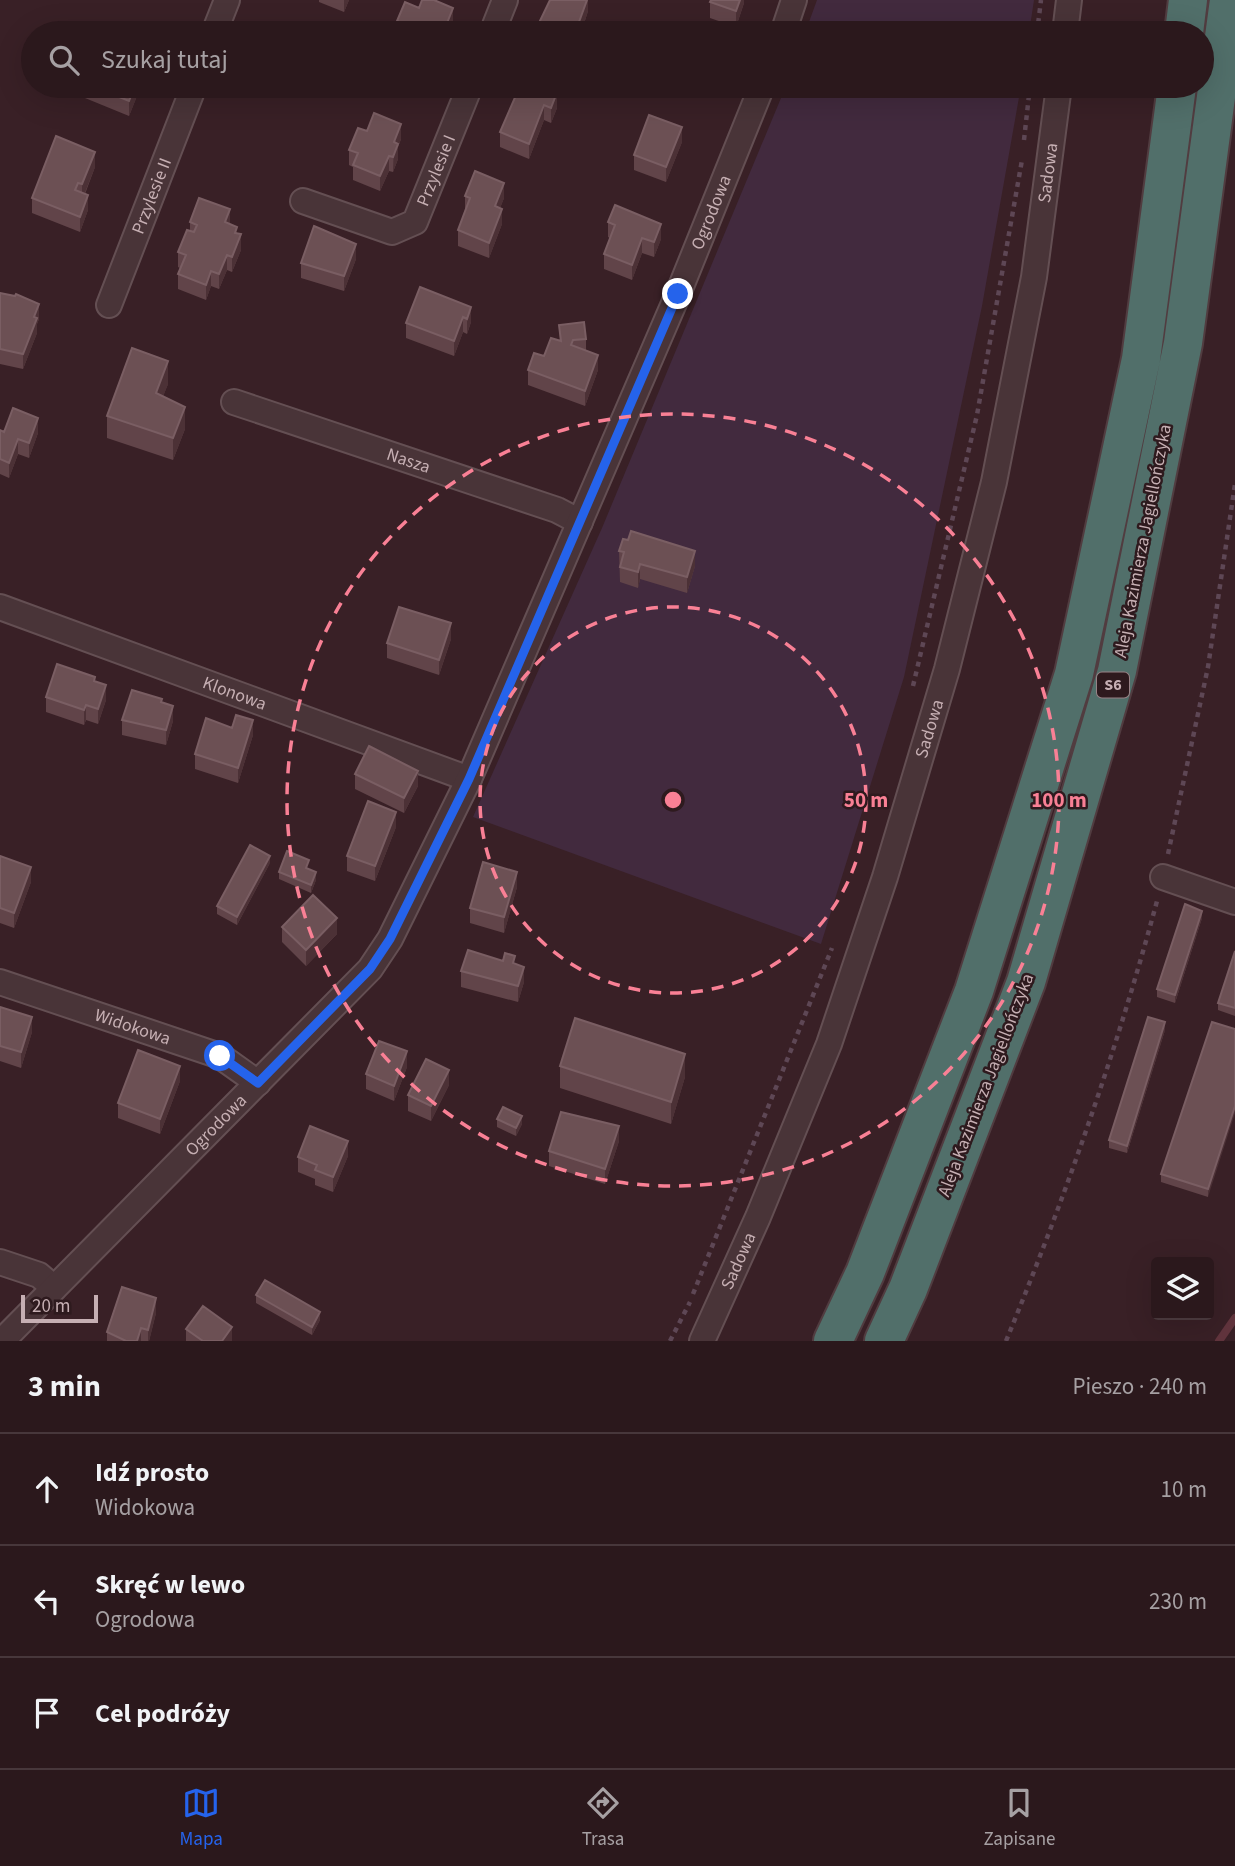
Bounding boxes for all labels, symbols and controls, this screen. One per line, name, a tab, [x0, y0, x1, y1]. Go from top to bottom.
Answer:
search box	[21, 21, 1214, 98]
icon: search	[45, 41, 83, 79]
text: Szukaj tutaj	[101, 41, 228, 78]
street label: Przylesie I	[410, 131, 462, 210]
street label: Sadowa	[1031, 141, 1064, 204]
street label: Przylesie II	[125, 154, 177, 238]
street label: Ogrodowa	[685, 171, 737, 253]
route end	[662, 278, 693, 309]
street label: Aleja Kazimierza Jagiellończyka	[1108, 422, 1178, 660]
street label: Nasza	[383, 441, 434, 479]
street label: Klonowa	[199, 670, 270, 716]
road number: S6	[1097, 672, 1129, 698]
street label: Sadowa	[909, 696, 950, 761]
text: 50 m	[844, 785, 888, 815]
text: 100 m	[1031, 785, 1087, 815]
centre of rings	[661, 788, 685, 812]
street label: Aleja Kazimierza Jagiellończyka	[932, 970, 1040, 1200]
street label: Widokowa	[92, 1002, 174, 1051]
route start	[204, 1040, 235, 1071]
street label: Ogrodowa	[179, 1088, 252, 1162]
street label: Sadowa	[714, 1228, 762, 1293]
map controls	[1151, 1257, 1214, 1320]
button: layers	[1151, 1257, 1214, 1320]
scale bar	[21, 1292, 98, 1324]
text: 20 m	[32, 1293, 70, 1320]
text: 3 min	[28, 1365, 101, 1408]
text: Pieszo · 240 m	[1072, 1370, 1207, 1403]
text: Idź prosto	[95, 1454, 209, 1491]
icon: ahead	[28, 1470, 66, 1508]
text: 10 m	[1160, 1473, 1207, 1506]
text: Widokowa	[95, 1491, 195, 1524]
text: Skręć w lewo	[95, 1566, 245, 1603]
icon: left	[28, 1582, 66, 1620]
text: 230 m	[1149, 1585, 1207, 1618]
text: Ogrodowa	[95, 1603, 195, 1636]
icon: arrive	[28, 1694, 66, 1732]
text: Cel podróży	[95, 1695, 230, 1732]
tab: Mapa	[180, 1784, 223, 1853]
tab: Trasa	[582, 1784, 624, 1853]
tab: Zapisane	[983, 1784, 1055, 1853]

